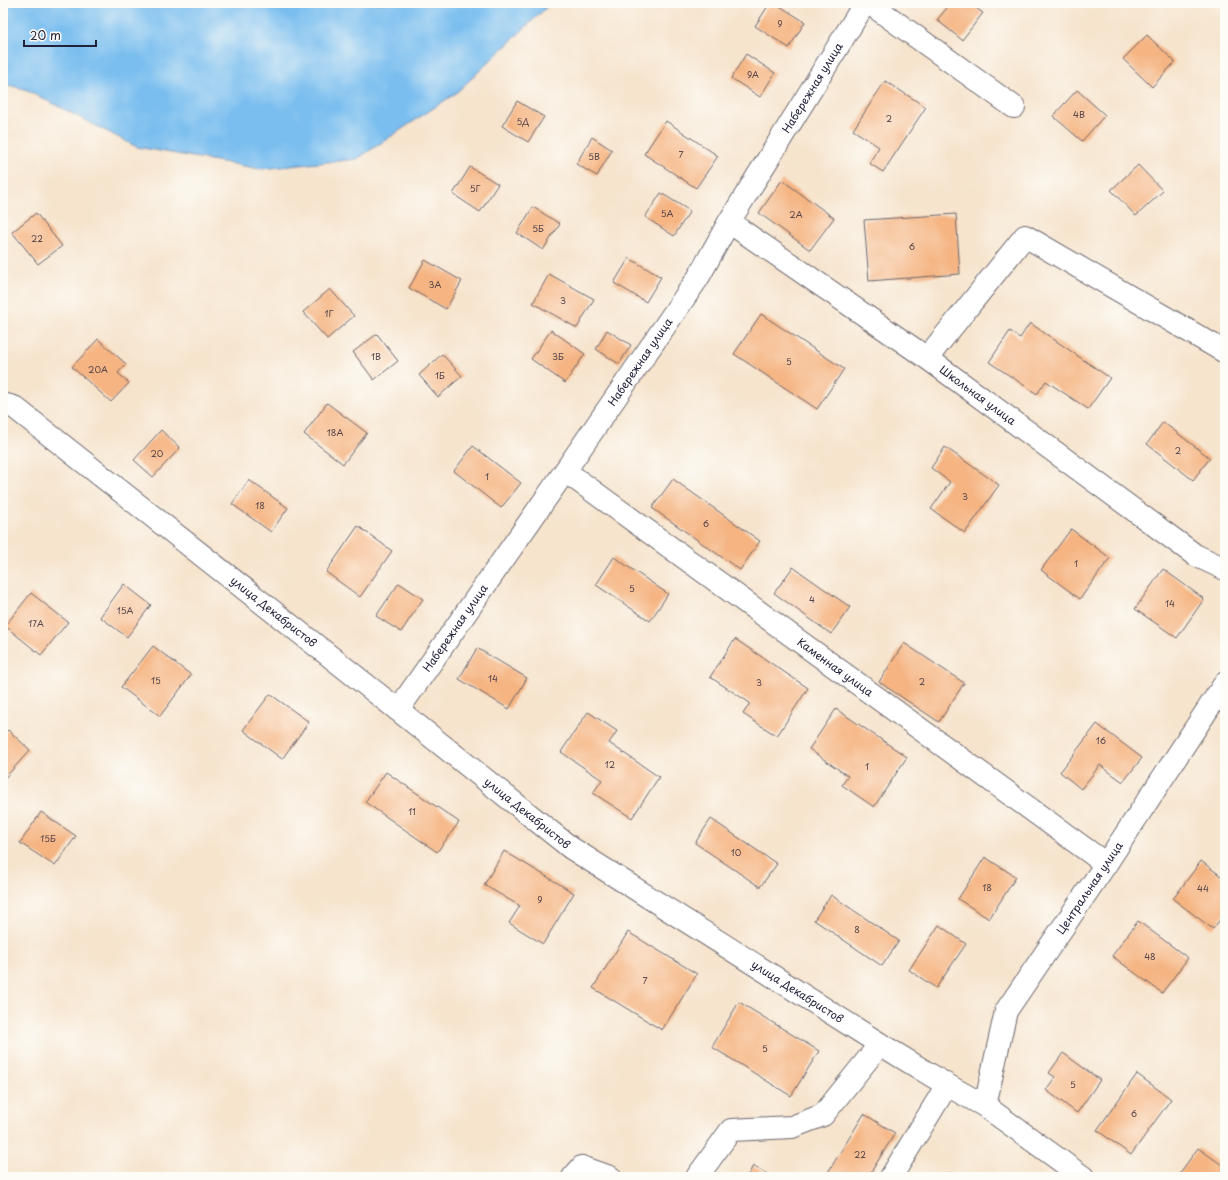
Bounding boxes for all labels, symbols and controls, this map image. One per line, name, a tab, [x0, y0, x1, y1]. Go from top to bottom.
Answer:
house number: 9	[777, 16, 783, 30]
scale bar	[24, 22, 96, 48]
text: 20 m	[30, 26, 61, 44]
street label: Набережная улица	[777, 39, 847, 136]
house number: 9А	[747, 67, 759, 81]
house number: 4В	[1073, 107, 1085, 121]
house number: 2	[886, 111, 892, 125]
house number: 5Д	[517, 114, 529, 128]
house number: 7	[678, 147, 684, 161]
house number: 5В	[588, 149, 600, 163]
house number: 5Г	[470, 181, 480, 195]
house number: 5А	[661, 206, 673, 220]
house number: 2А	[789, 207, 803, 221]
house number: 5Б	[532, 221, 544, 235]
house number: 22	[31, 231, 43, 245]
house number: 6	[909, 239, 915, 253]
house number: 3А	[429, 277, 442, 291]
house number: 3	[560, 293, 566, 307]
house number: 1Г	[325, 306, 334, 320]
street label: Набережная улица	[603, 314, 676, 409]
house number: 1В	[371, 349, 381, 363]
house number: 3Б	[552, 349, 564, 363]
house number: 5	[786, 354, 792, 368]
street label: Школьная улица	[936, 361, 1020, 429]
house number: 20А	[88, 362, 108, 376]
house number: 1Б	[435, 368, 445, 382]
house number: 18А	[327, 425, 343, 439]
house number: 2	[1175, 443, 1181, 457]
house number: 20	[151, 446, 164, 460]
house number: 1	[485, 469, 489, 483]
house number: 3	[962, 489, 968, 503]
house number: 18	[255, 498, 265, 512]
house number: 6	[703, 516, 709, 530]
house number: 1	[1074, 556, 1078, 570]
street label: улица Декабристов	[227, 572, 321, 651]
street label: Набережная улица	[418, 580, 492, 675]
house number: 5	[629, 581, 635, 595]
house number: 4	[809, 592, 815, 606]
house number: 14	[1165, 596, 1175, 610]
house number: 15А	[117, 603, 133, 617]
house number: 17А	[28, 616, 44, 630]
street label: Каменная улица	[794, 633, 877, 700]
house number: 14	[488, 671, 498, 685]
house number: 15	[151, 673, 161, 687]
house number: 2	[919, 674, 925, 688]
house number: 3	[756, 675, 762, 689]
house number: 16	[1096, 733, 1106, 747]
house number: 12	[605, 757, 615, 771]
house number: 1	[865, 759, 869, 773]
street label: улица Декабристов	[481, 773, 574, 853]
house number: 11	[408, 804, 416, 818]
house number: 15Б	[40, 831, 56, 845]
street label: Центральная улица	[1052, 838, 1127, 937]
house number: 10	[731, 845, 742, 859]
house number: 18	[982, 880, 992, 894]
house number: 44	[1197, 881, 1209, 895]
house number: 9	[537, 892, 543, 906]
house number: 8	[854, 922, 860, 936]
house number: 48	[1144, 949, 1156, 963]
street label: улица Декабристов	[748, 956, 847, 1027]
house number: 7	[642, 973, 648, 987]
house number: 5	[762, 1041, 768, 1055]
house number: 5	[1070, 1077, 1076, 1091]
house number: 6	[1131, 1106, 1137, 1120]
house number: 22	[854, 1147, 866, 1161]

